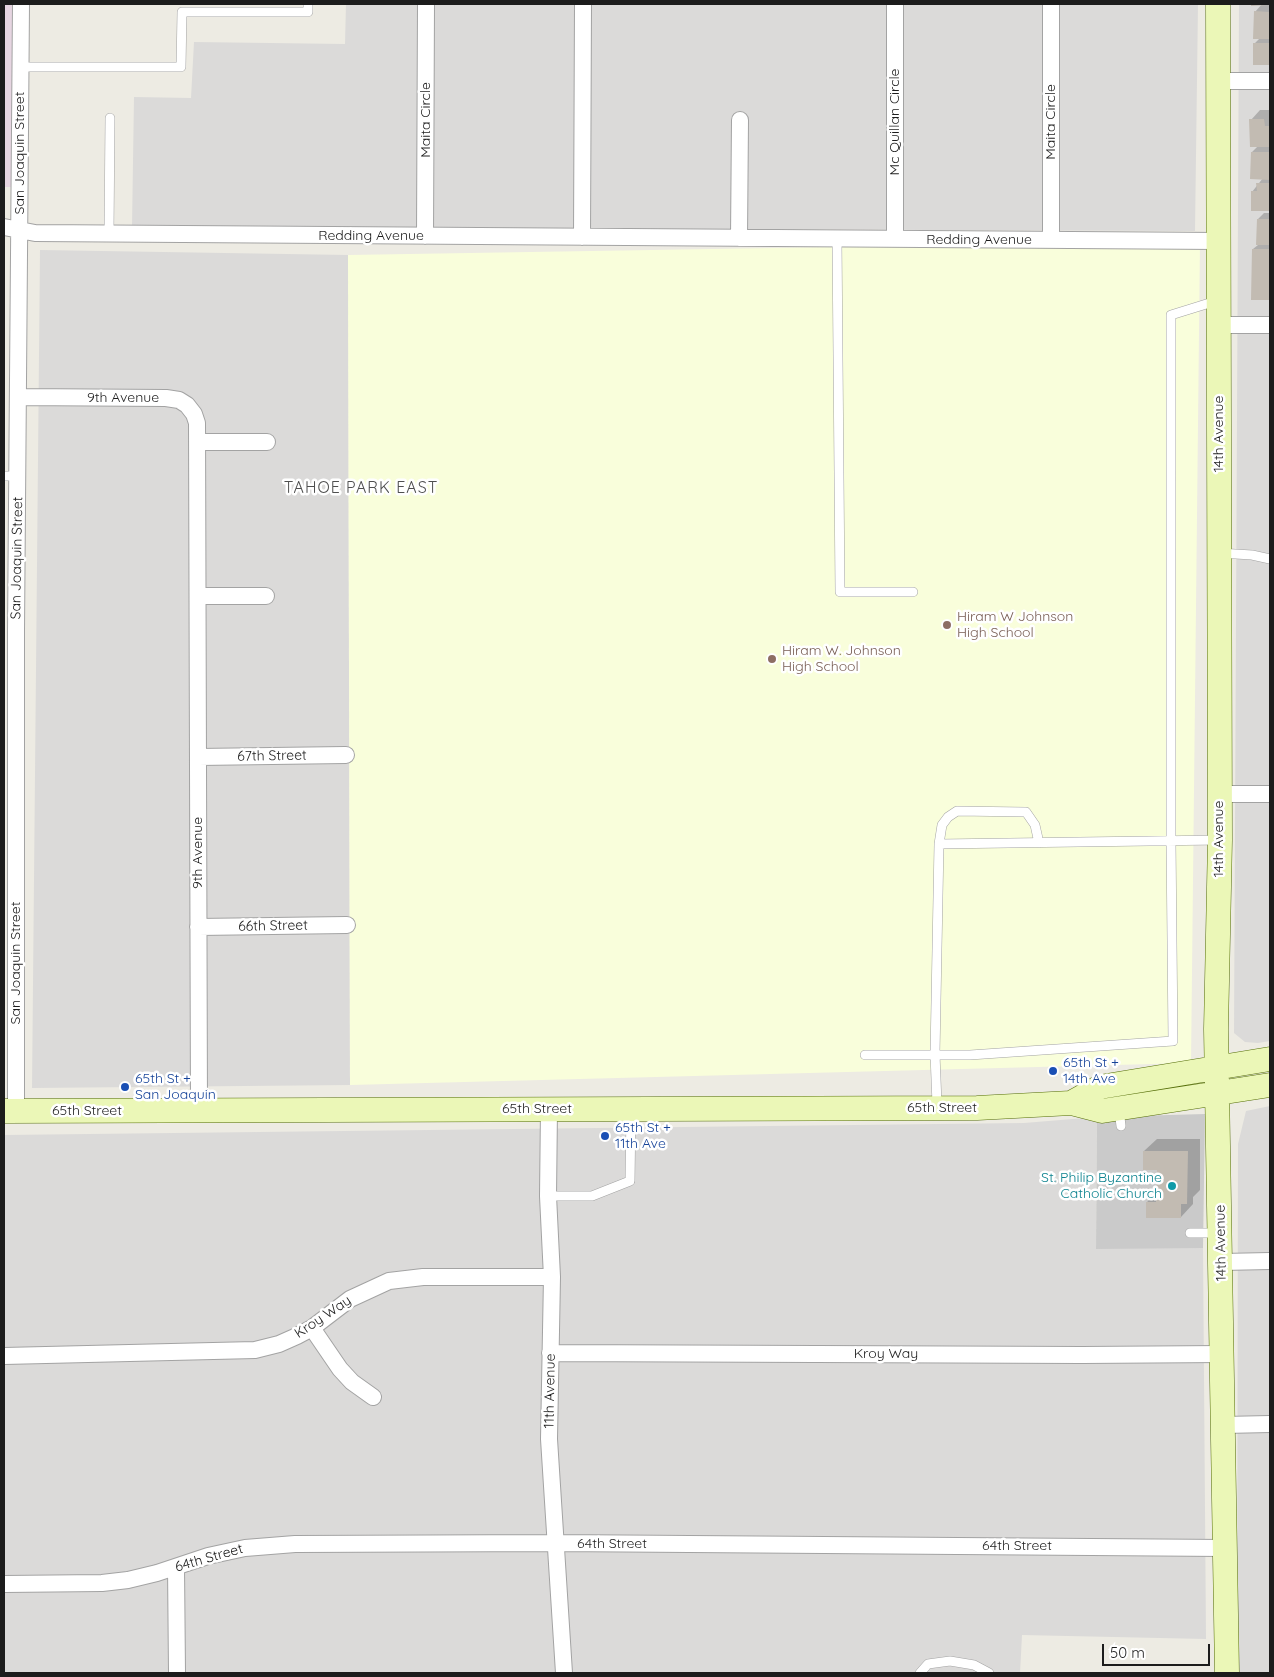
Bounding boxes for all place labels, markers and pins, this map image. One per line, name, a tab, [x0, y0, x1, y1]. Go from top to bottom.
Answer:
place label: Hiram W Johnson High School	[957, 609, 1073, 642]
marker: Hiram W Johnson High School	[941, 619, 953, 631]
place label: Hiram W. Johnson High School	[782, 643, 901, 676]
marker: Hiram W. Johnson High School	[766, 653, 778, 665]
place label: 65th St + 14th Ave	[1063, 1055, 1119, 1088]
marker: 65th St + 14th Ave	[1047, 1065, 1059, 1077]
place label: 65th St + San Joaquin	[135, 1071, 216, 1104]
marker: 65th St + San Joaquin	[119, 1081, 131, 1093]
place label: 65th St + 11th Ave	[615, 1120, 671, 1152]
marker: 65th St + 11th Ave	[599, 1130, 611, 1142]
place label: St. Philip Byzantine Catholic Church	[1041, 1170, 1162, 1202]
marker: St. Philip Byzantine Catholic Church	[1166, 1180, 1178, 1192]

